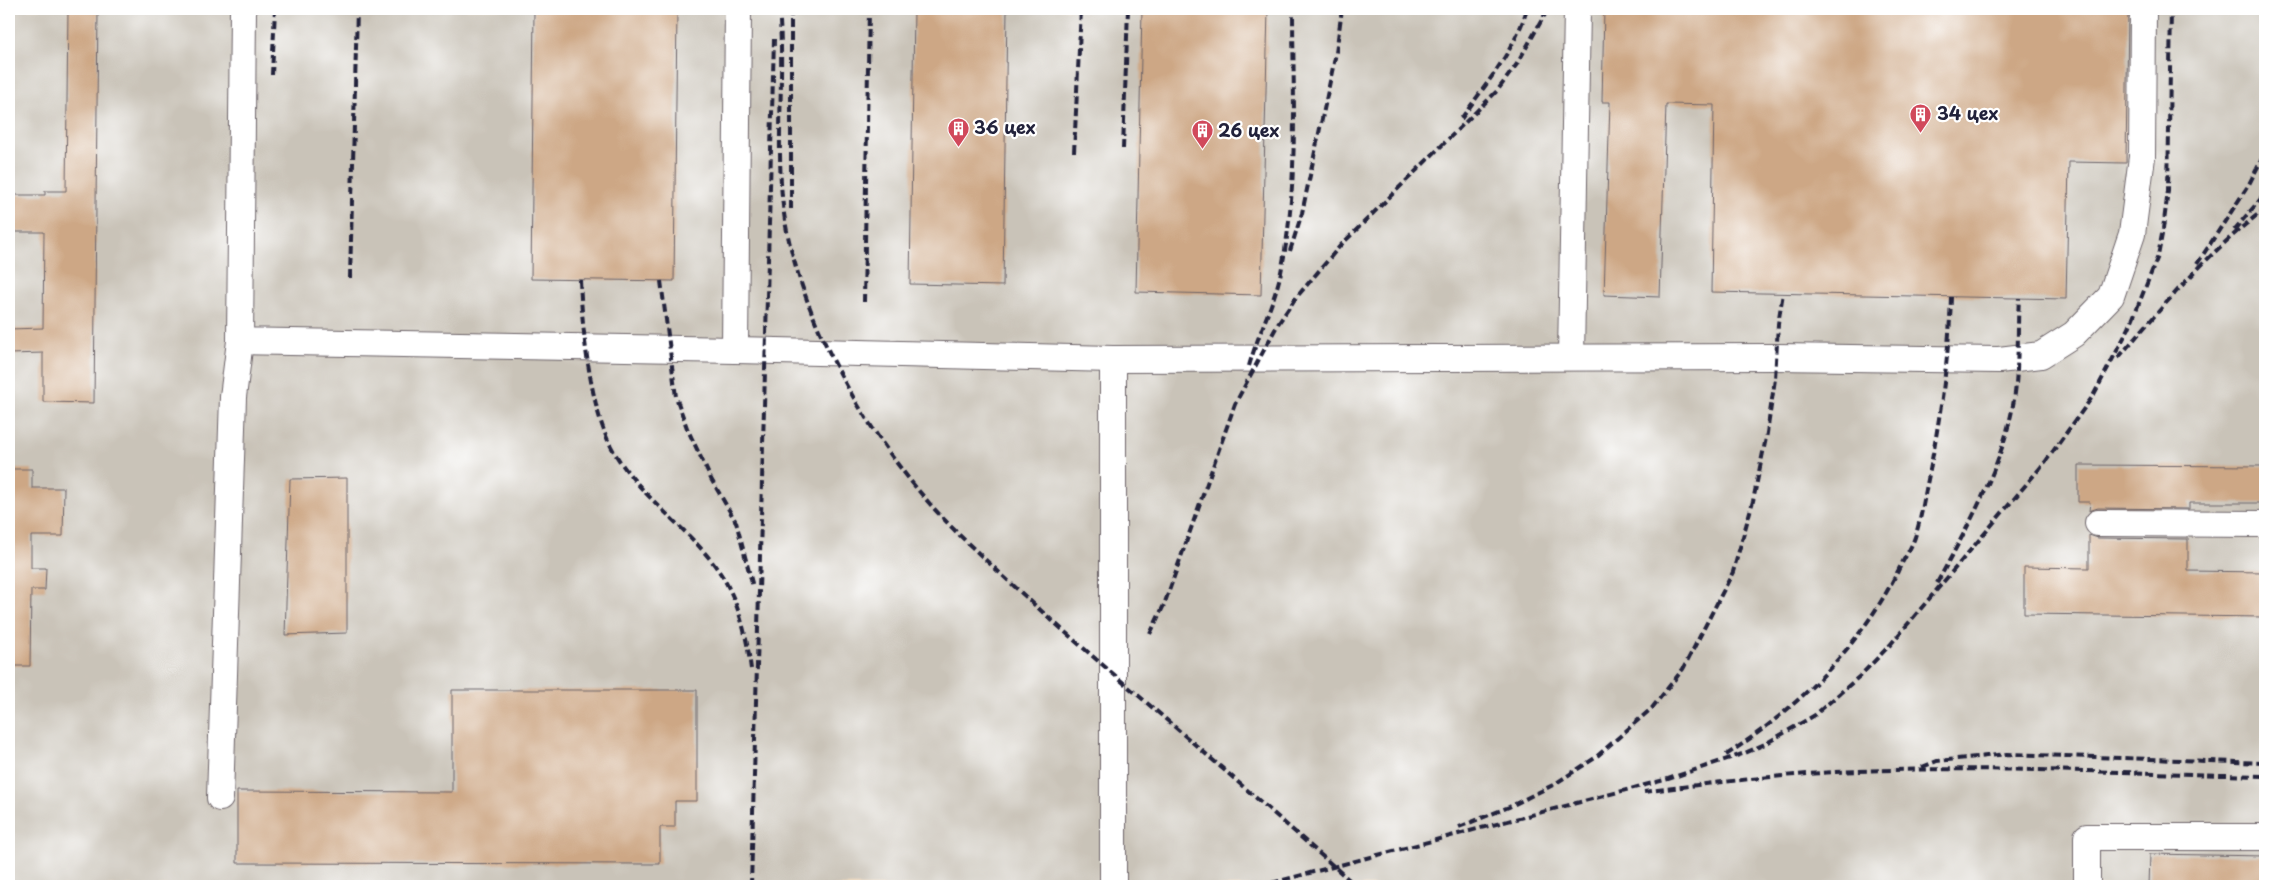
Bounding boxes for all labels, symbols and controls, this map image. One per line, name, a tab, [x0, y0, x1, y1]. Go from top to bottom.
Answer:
place label: 34 цех	[1937, 99, 1999, 126]
building icon: 34 цех	[1909, 102, 1933, 133]
place label: 36 цех	[974, 113, 1036, 140]
building icon: 36 цех	[946, 116, 970, 147]
place label: 26 цех	[1218, 116, 1280, 143]
building icon: 26 цех	[1190, 119, 1214, 150]

